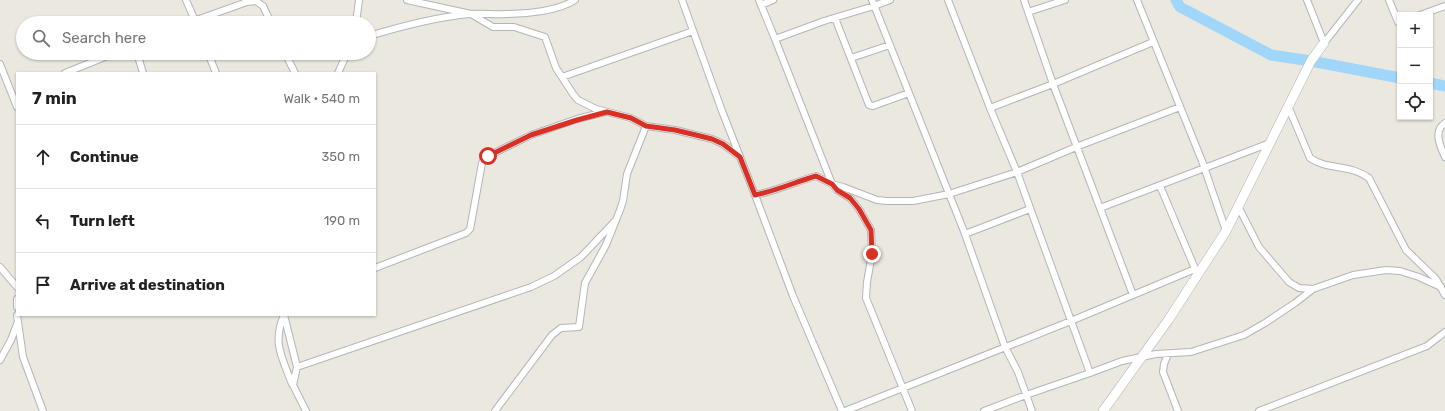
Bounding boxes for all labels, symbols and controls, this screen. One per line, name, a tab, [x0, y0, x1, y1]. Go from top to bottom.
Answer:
map controls	[1397, 12, 1433, 120]
button: +	[1397, 12, 1433, 48]
search box	[16, 16, 376, 60]
icon: search	[30, 27, 52, 49]
text: Search here	[62, 29, 146, 47]
button: −	[1397, 48, 1433, 84]
button: locate	[1397, 84, 1433, 120]
text: 7 min	[32, 88, 77, 108]
text: Walk · 540 m	[284, 91, 360, 106]
icon: ahead	[32, 146, 54, 168]
route start	[479, 147, 497, 165]
text: Continue	[70, 148, 139, 166]
text: 350 m	[321, 149, 360, 164]
icon: left	[32, 210, 54, 232]
text: Turn left	[70, 212, 135, 230]
text: 190 m	[324, 213, 360, 228]
route end	[863, 245, 881, 263]
icon: arrive	[32, 274, 54, 296]
text: Arrive at destination	[70, 276, 225, 294]

